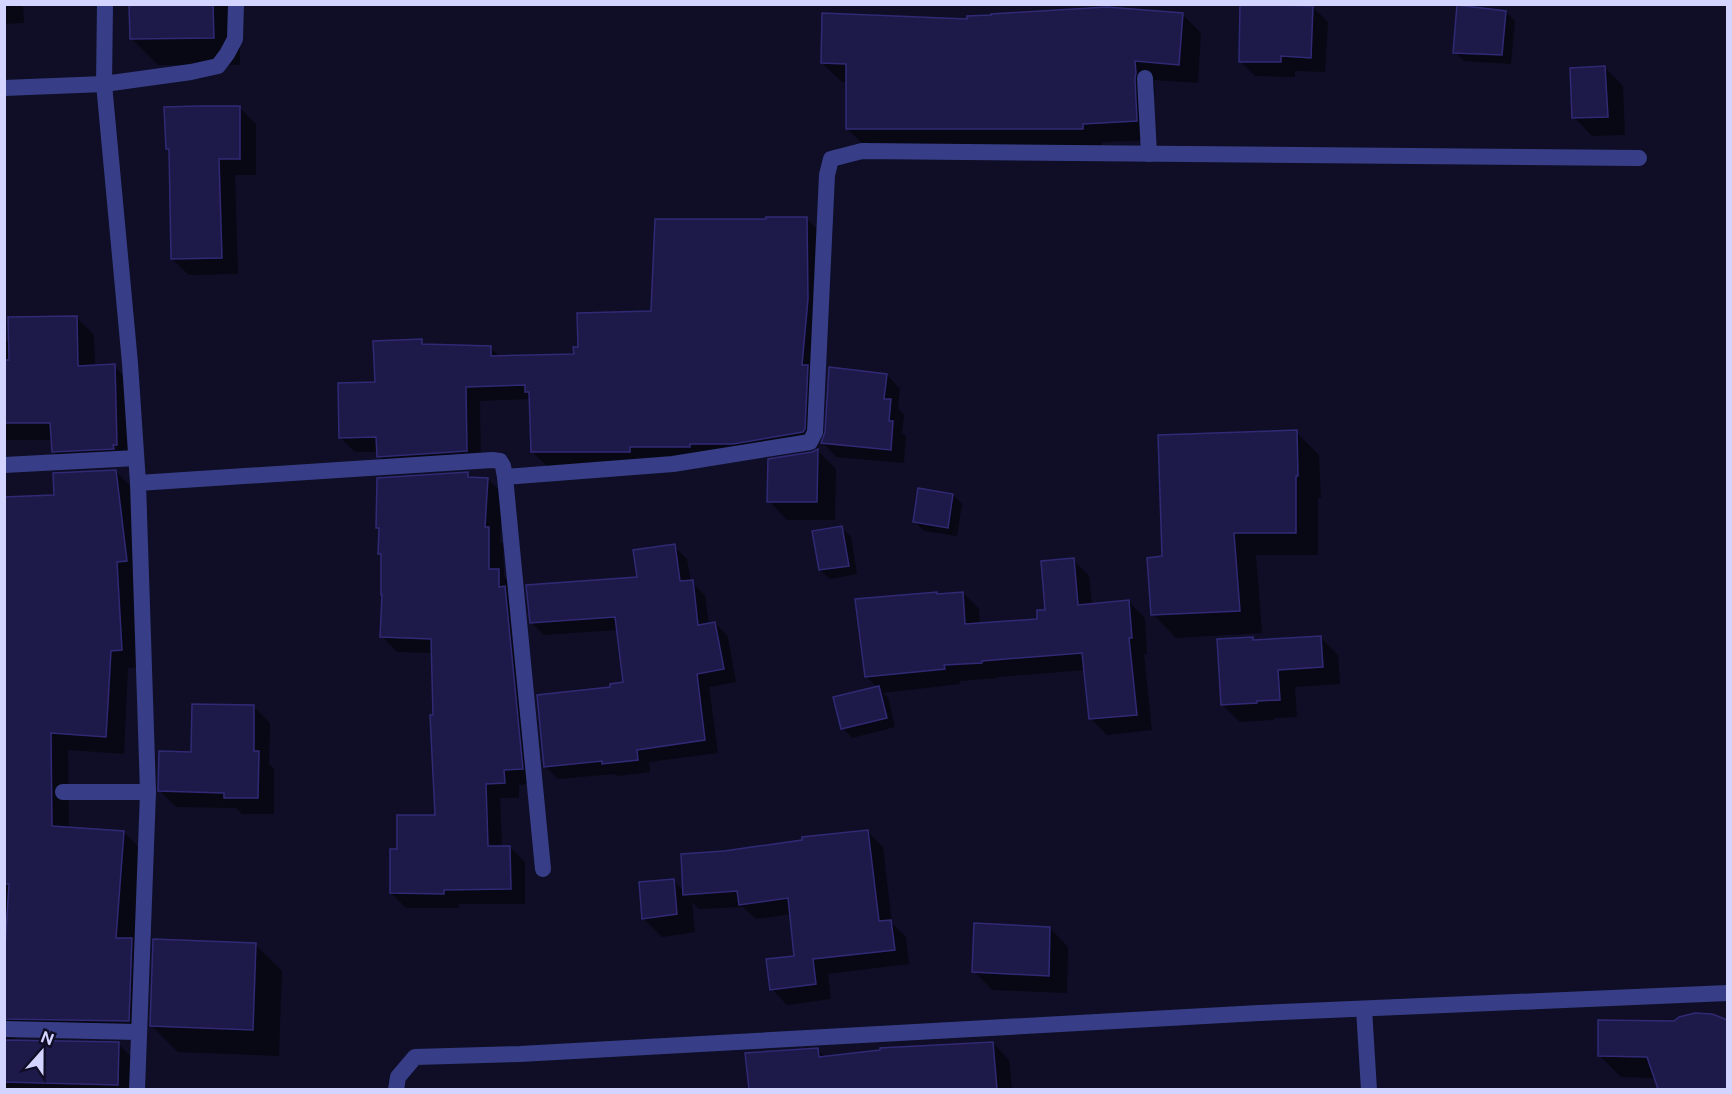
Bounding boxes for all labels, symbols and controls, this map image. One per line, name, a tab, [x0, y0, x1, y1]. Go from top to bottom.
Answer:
north arrow	[12, 1022, 72, 1082]
text: N	[38, 1027, 56, 1050]

